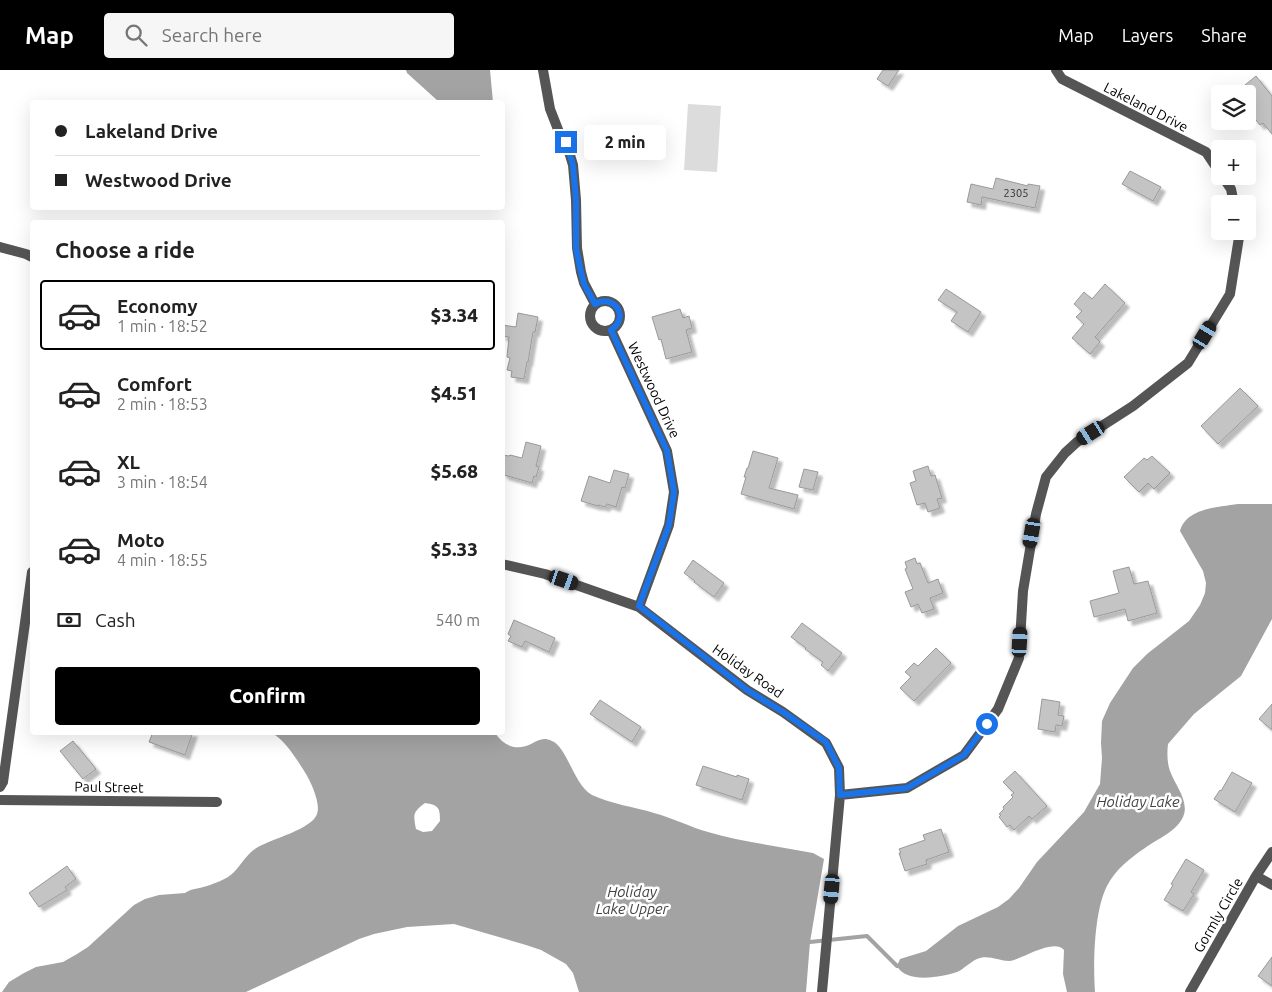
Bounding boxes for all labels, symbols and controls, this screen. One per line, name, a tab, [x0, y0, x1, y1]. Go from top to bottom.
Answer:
search box	[104, 13, 454, 58]
icon: search	[122, 21, 150, 49]
text: Map	[25, 22, 74, 49]
text: Search here	[162, 24, 262, 46]
text: Map	[1058, 25, 1094, 45]
text: Layers	[1122, 25, 1173, 45]
text: Share	[1201, 25, 1247, 45]
street label: Lakeland Drive	[1101, 79, 1191, 135]
map controls	[1211, 85, 1256, 240]
button: layers	[1211, 85, 1256, 130]
text: Lakeland Drive	[85, 120, 218, 142]
callout: 2 min	[584, 124, 666, 160]
route end	[555, 131, 577, 153]
text: 2 min	[605, 133, 645, 151]
button: +	[1211, 140, 1256, 185]
text: Westwood Drive	[85, 169, 232, 191]
house number: 2305	[1004, 187, 1028, 199]
button: −	[1211, 195, 1256, 240]
text: Choose a ride	[55, 237, 195, 262]
icon: car	[57, 293, 102, 338]
text: Economy	[117, 295, 198, 317]
text: $3.34	[430, 304, 478, 326]
text: 1 min · 18:52	[117, 317, 208, 335]
car	[1190, 318, 1219, 352]
street label: Westwood Drive	[625, 340, 683, 440]
icon: car	[57, 371, 102, 416]
text: Comfort	[117, 373, 192, 395]
text: $4.51	[430, 382, 478, 404]
text: 2 min · 18:53	[117, 395, 208, 413]
car	[1074, 419, 1107, 447]
icon: car	[57, 449, 102, 494]
text: XL	[117, 451, 140, 473]
text: $5.68	[430, 460, 478, 482]
text: 3 min · 18:54	[117, 473, 208, 491]
car	[1022, 517, 1041, 549]
icon: car	[57, 527, 102, 572]
text: Moto	[117, 529, 165, 551]
text: $5.33	[430, 538, 478, 560]
text: 4 min · 18:55	[117, 551, 208, 569]
car	[547, 568, 580, 592]
icon: cash	[55, 606, 83, 634]
text: Cash	[95, 609, 136, 631]
text: 540 m	[435, 611, 480, 629]
car	[1011, 627, 1028, 657]
street label: Holiday Road	[710, 641, 786, 701]
button: Confirm	[55, 667, 480, 725]
route start	[976, 713, 998, 735]
street label: Paul Street	[74, 778, 144, 796]
water label: Holiday Lake	[1096, 793, 1180, 810]
car	[823, 873, 840, 905]
street label: Gormly Circle	[1190, 875, 1246, 955]
water label: Holiday Lake Upper	[596, 883, 670, 917]

